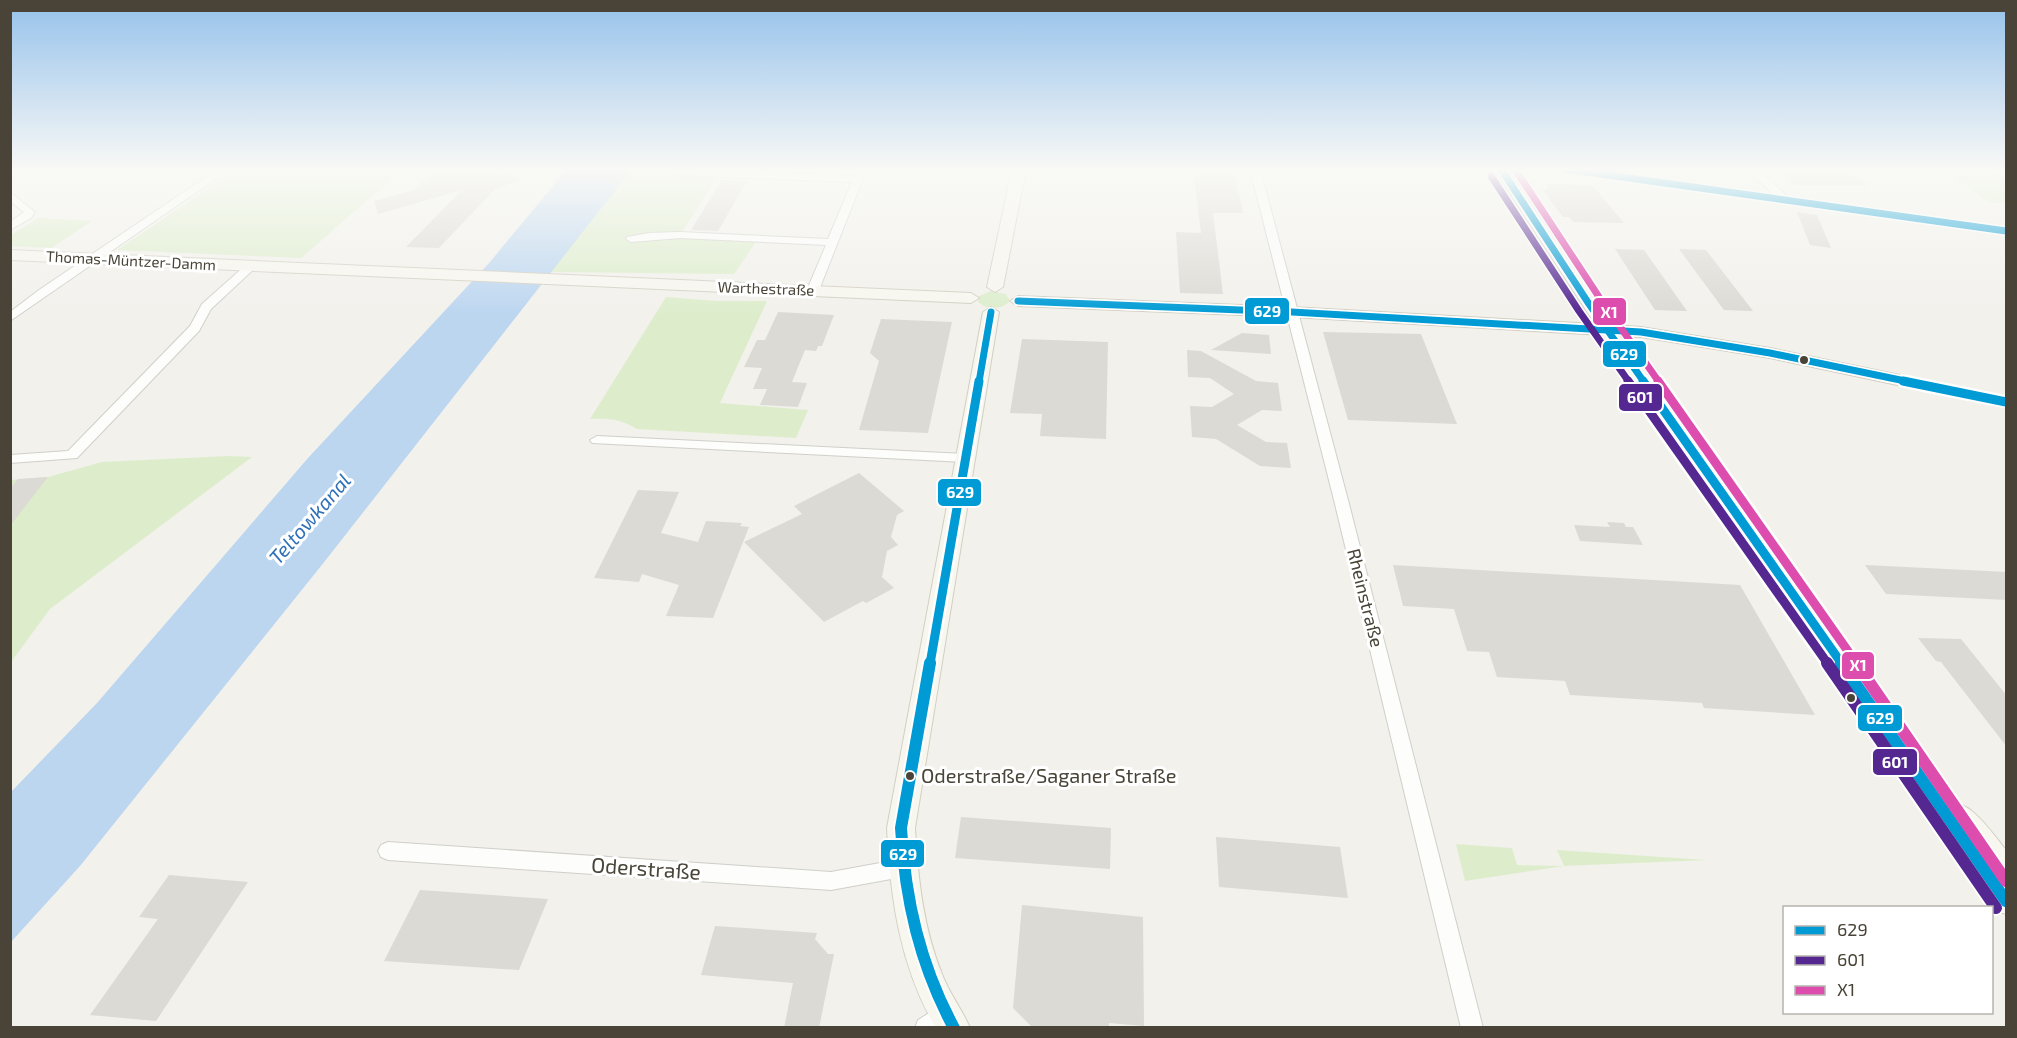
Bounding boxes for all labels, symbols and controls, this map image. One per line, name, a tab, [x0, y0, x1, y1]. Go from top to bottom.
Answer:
street label: Thomas-Müntzer-Damm	[46, 247, 216, 273]
street label: Warthestraße	[717, 277, 815, 299]
line badge: 629	[1244, 297, 1290, 325]
line badge: X1	[1592, 297, 1627, 326]
text: 629	[1253, 301, 1281, 320]
text: X1	[1600, 302, 1618, 321]
line badge: 629	[1602, 340, 1647, 368]
text: 629	[1610, 344, 1638, 363]
unlabelled marker	[1798, 354, 1810, 366]
line badge: 601	[1618, 383, 1663, 412]
text: 601	[1627, 387, 1653, 406]
water label: Teltowkanal	[263, 468, 355, 569]
line badge: 629	[937, 478, 982, 507]
text: 629	[946, 482, 974, 501]
street label: Rheinstraße	[1343, 546, 1389, 649]
line badge: X1	[1841, 651, 1875, 680]
text: X1	[1849, 655, 1867, 674]
unlabelled marker	[1845, 692, 1857, 704]
line badge: 629	[1857, 704, 1903, 732]
text: 629	[1866, 708, 1894, 727]
line badge: 601	[1872, 748, 1918, 776]
text: 601	[1882, 752, 1908, 771]
place label: Oderstraße/Saganer Straße	[921, 763, 1177, 787]
marker: Oderstraße/Saganer Straße	[904, 770, 916, 782]
line badge: 629	[880, 839, 925, 868]
text: 629	[889, 844, 917, 863]
street label: Oderstraße	[590, 851, 702, 884]
legend	[1783, 906, 1993, 1014]
text: 629	[1837, 918, 1868, 940]
text: 601	[1837, 948, 1865, 970]
text: X1	[1837, 978, 1855, 1000]

